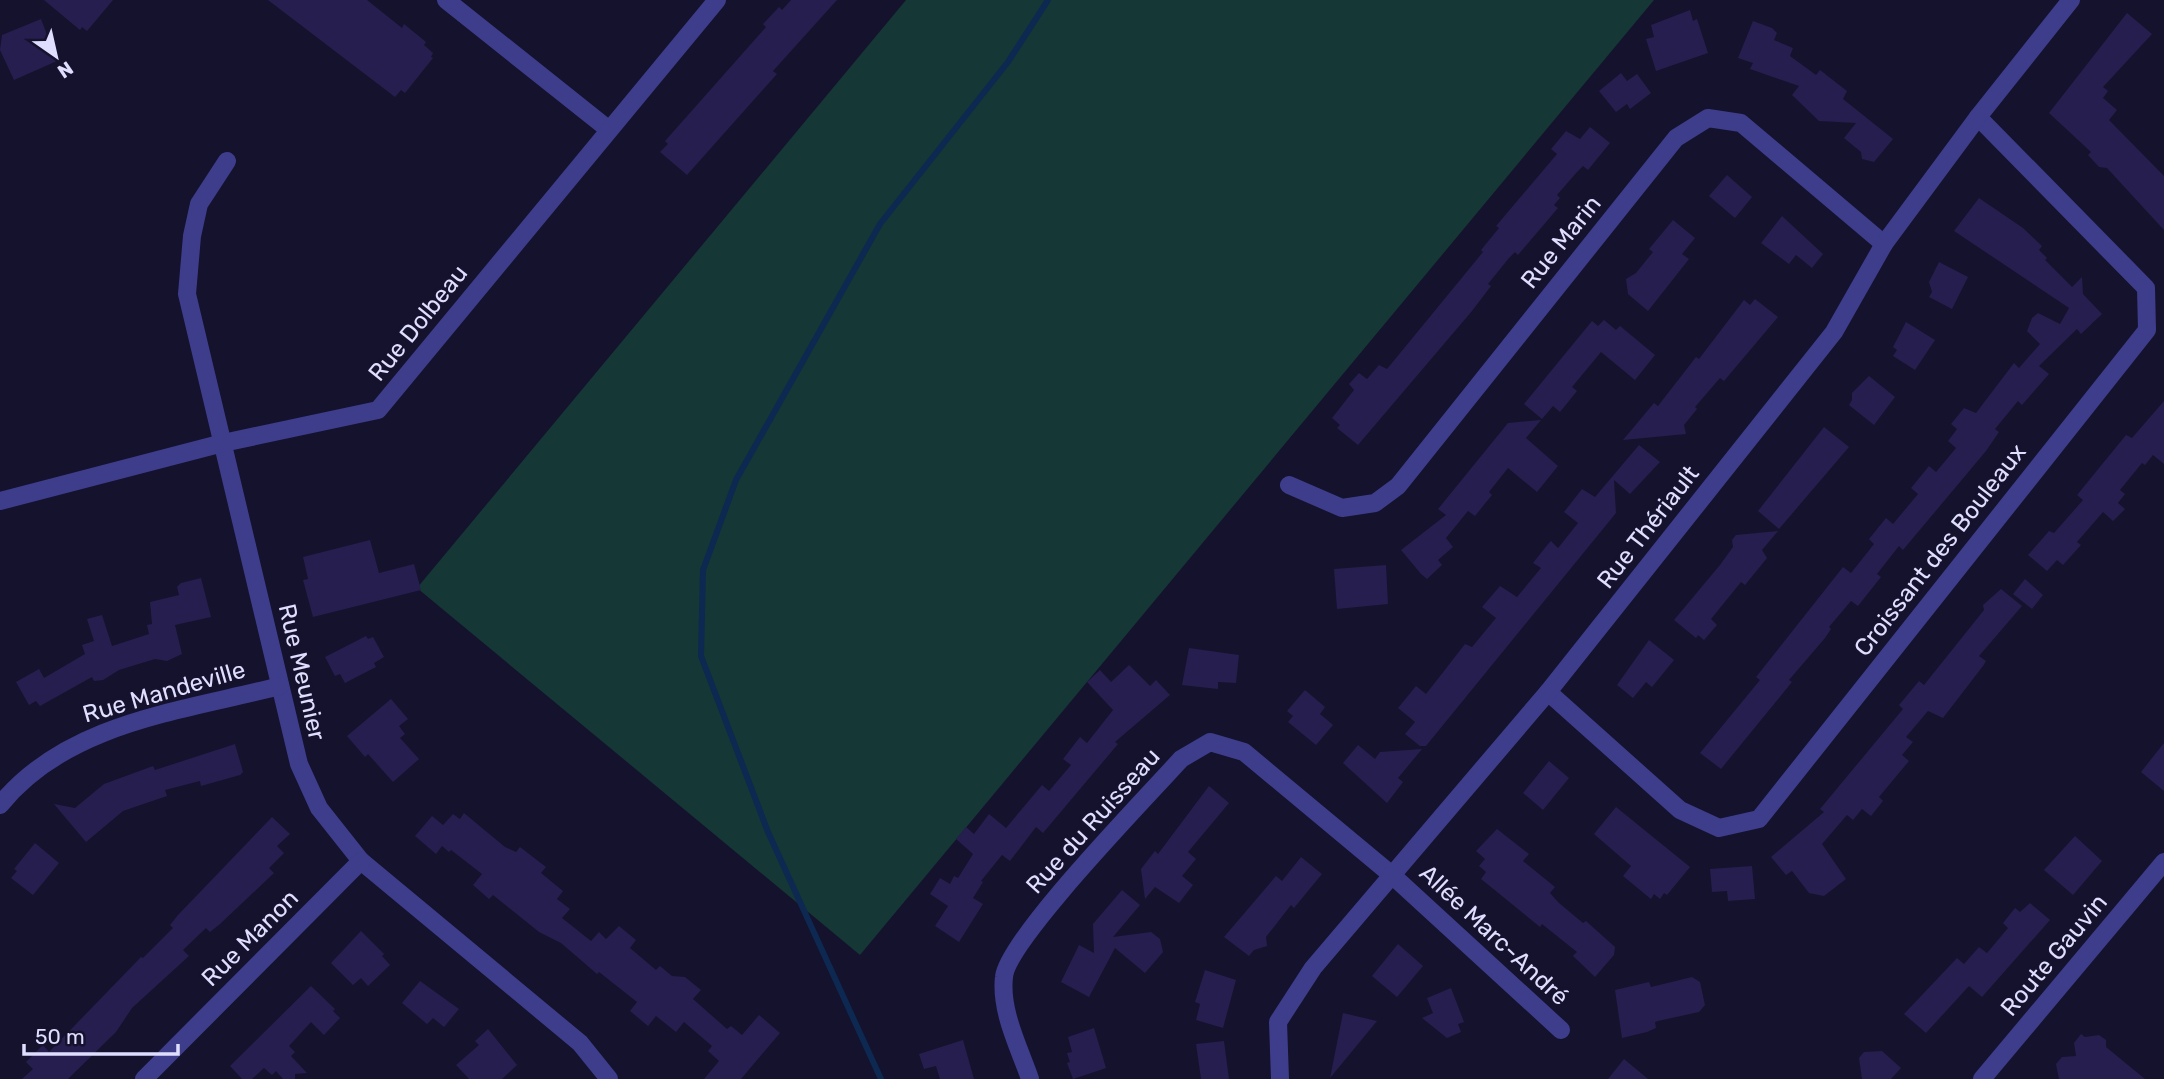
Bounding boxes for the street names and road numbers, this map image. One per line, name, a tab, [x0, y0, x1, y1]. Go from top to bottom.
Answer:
street label: Rue Marin	[1515, 190, 1607, 294]
street label: Rue Dolbeau	[363, 259, 473, 387]
street label: Croissant des Bouleaux	[1848, 438, 2032, 662]
street label: Rue Thériault	[1591, 460, 1705, 594]
street label: Rue Meunier	[273, 601, 331, 743]
street label: Rue Mandeville	[79, 655, 249, 729]
street label: Rue du Ruisseau	[1020, 743, 1166, 899]
street label: Allée Marc-André	[1414, 859, 1574, 1011]
street label: Rue Manon	[196, 884, 304, 992]
street label: Route Gauvin	[1995, 888, 2113, 1022]

